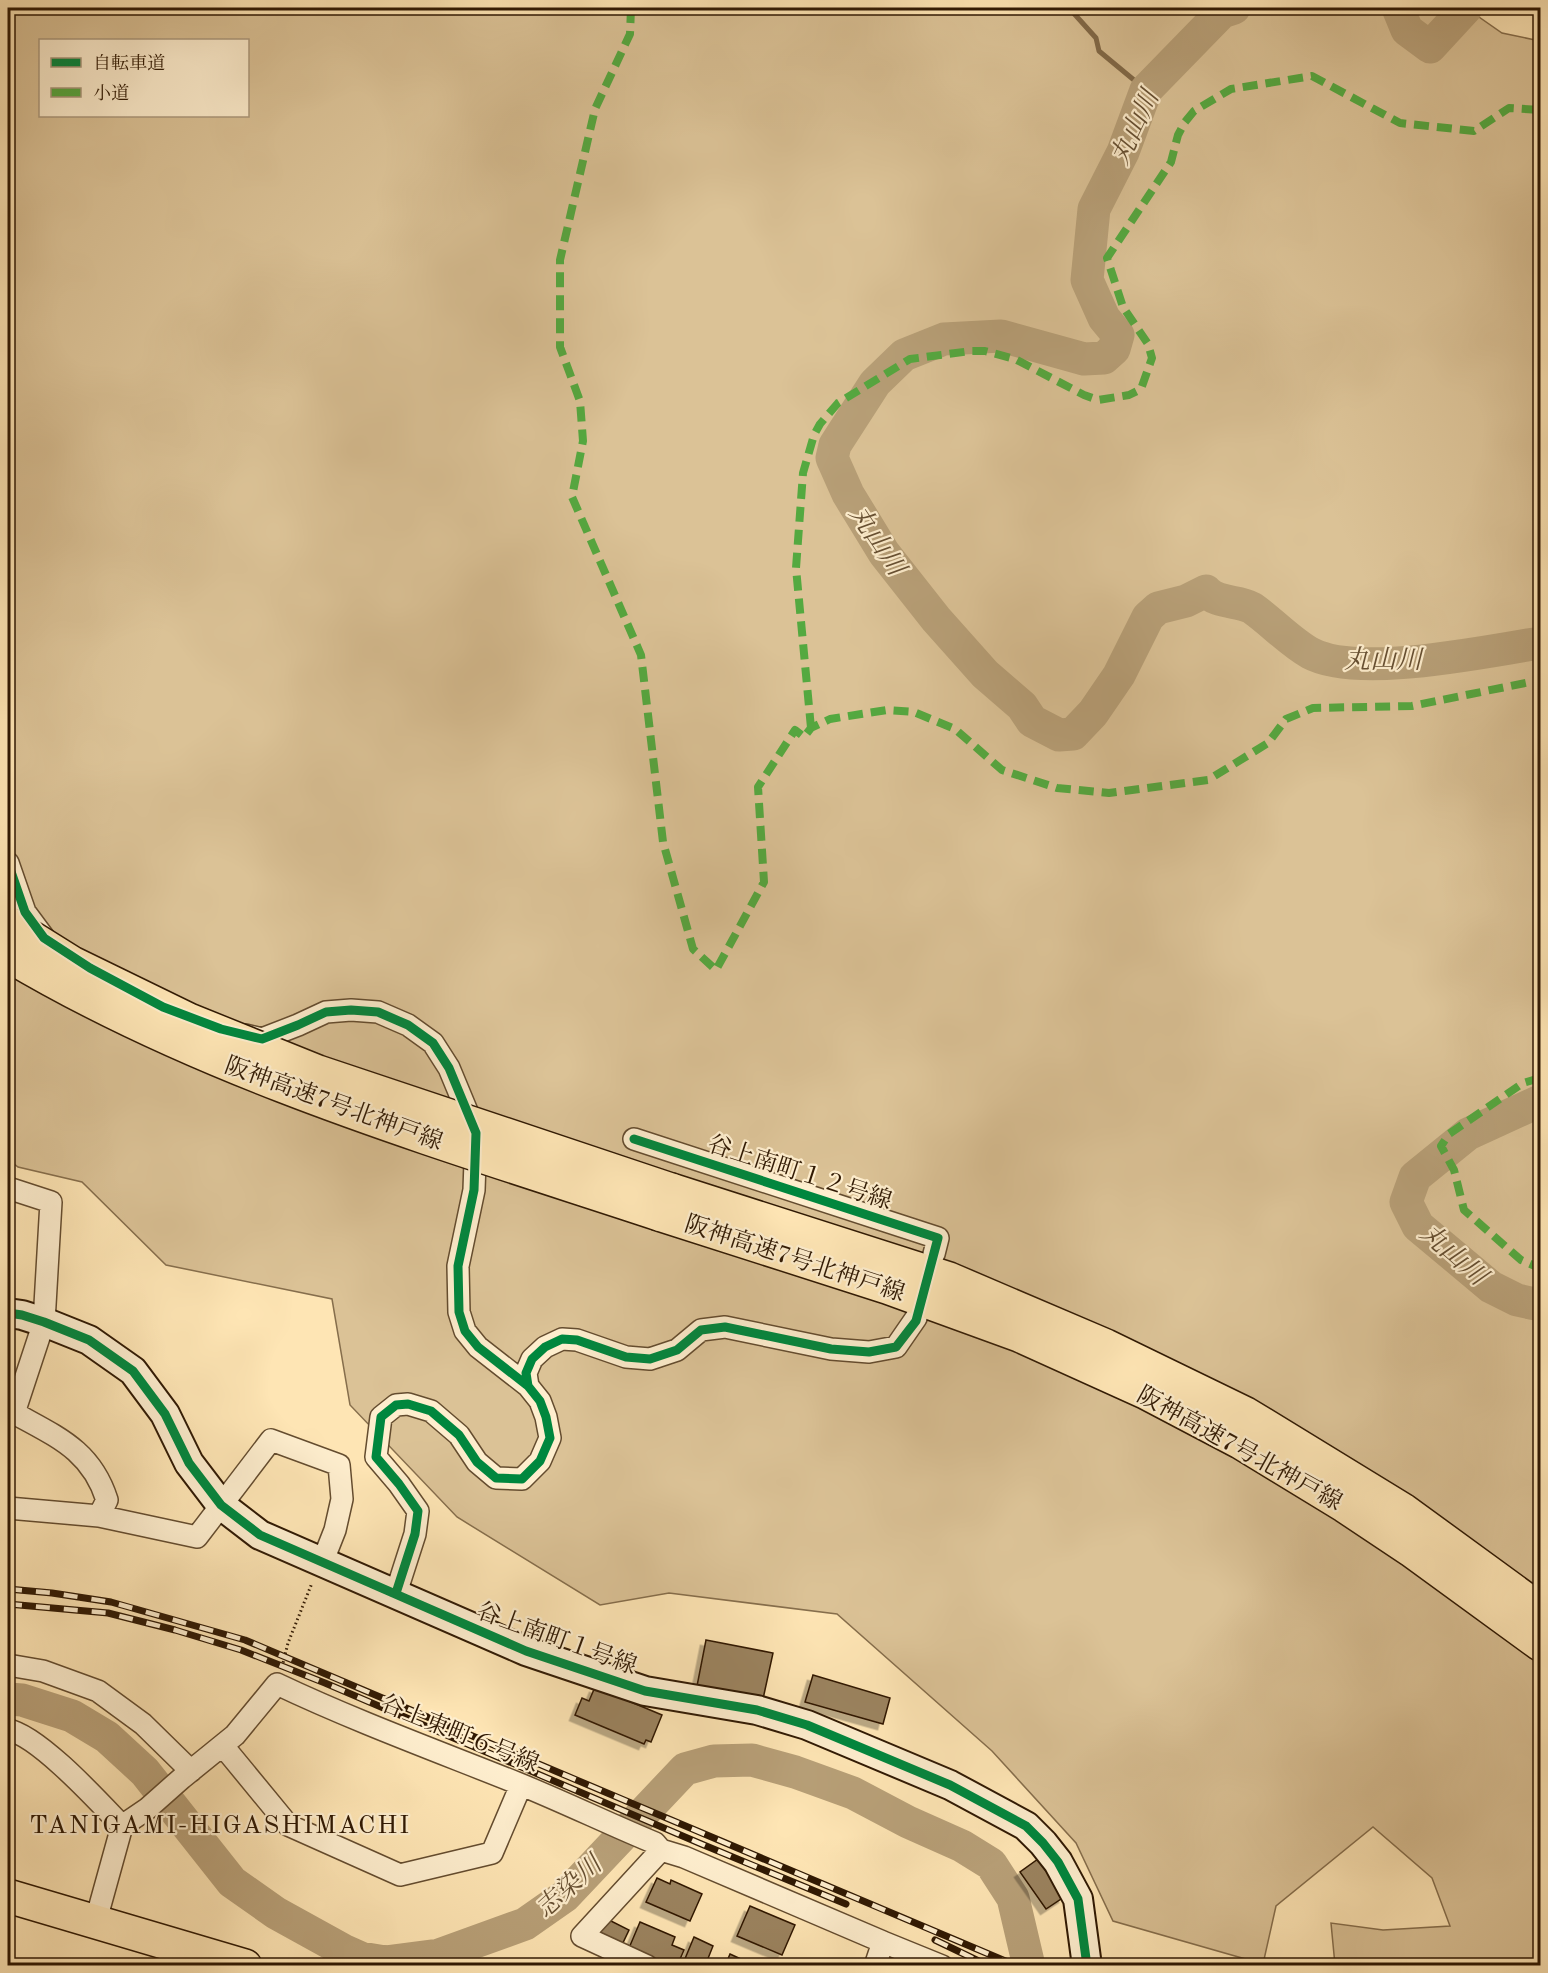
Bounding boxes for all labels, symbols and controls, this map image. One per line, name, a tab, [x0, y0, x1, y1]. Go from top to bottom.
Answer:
legend	[39, 39, 249, 117]
text: 自転車道	[93, 53, 165, 73]
text: 小道	[93, 83, 129, 103]
water label: 丸山川	[1106, 83, 1165, 169]
water label: 丸山川	[844, 500, 912, 583]
water label: 丸山川	[1344, 646, 1425, 674]
street label: 阪神高速7号北神戸線	[221, 1051, 446, 1155]
street label: 谷上南町１２号線	[704, 1130, 895, 1215]
street label: 阪神高速7号北神戸線	[681, 1210, 908, 1307]
water label: 丸山川	[1415, 1219, 1494, 1293]
street label: 阪神高速7号北神戸線	[1133, 1381, 1347, 1516]
street label: 谷上南町１号線	[473, 1597, 640, 1680]
street label: 谷上東町６号線	[377, 1689, 543, 1777]
district label: TANIGAMI-HIGASHIMACHI	[29, 1813, 411, 1839]
water label: 志染川	[530, 1848, 609, 1923]

